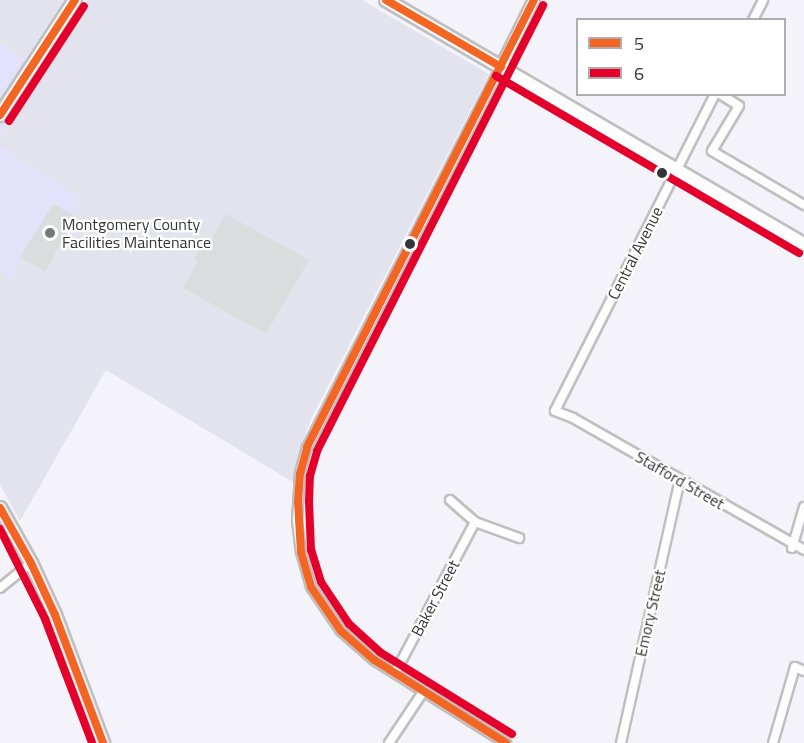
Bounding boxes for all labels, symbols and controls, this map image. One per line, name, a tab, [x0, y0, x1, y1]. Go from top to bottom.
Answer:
legend	[576, 18, 786, 96]
text: 5	[634, 30, 644, 57]
text: 6	[634, 60, 644, 87]
unlabelled marker	[656, 167, 668, 179]
street label: Central Avenue	[603, 203, 667, 303]
place label: Montgomery County Facilities Maintenance	[62, 214, 211, 252]
marker: Montgomery County Facilities Maintenance	[43, 226, 57, 240]
unlabelled marker	[404, 238, 416, 250]
street label: Stafford Street	[632, 447, 728, 513]
street label: Baker Street	[407, 557, 463, 639]
street label: Emory Street	[631, 568, 669, 658]

